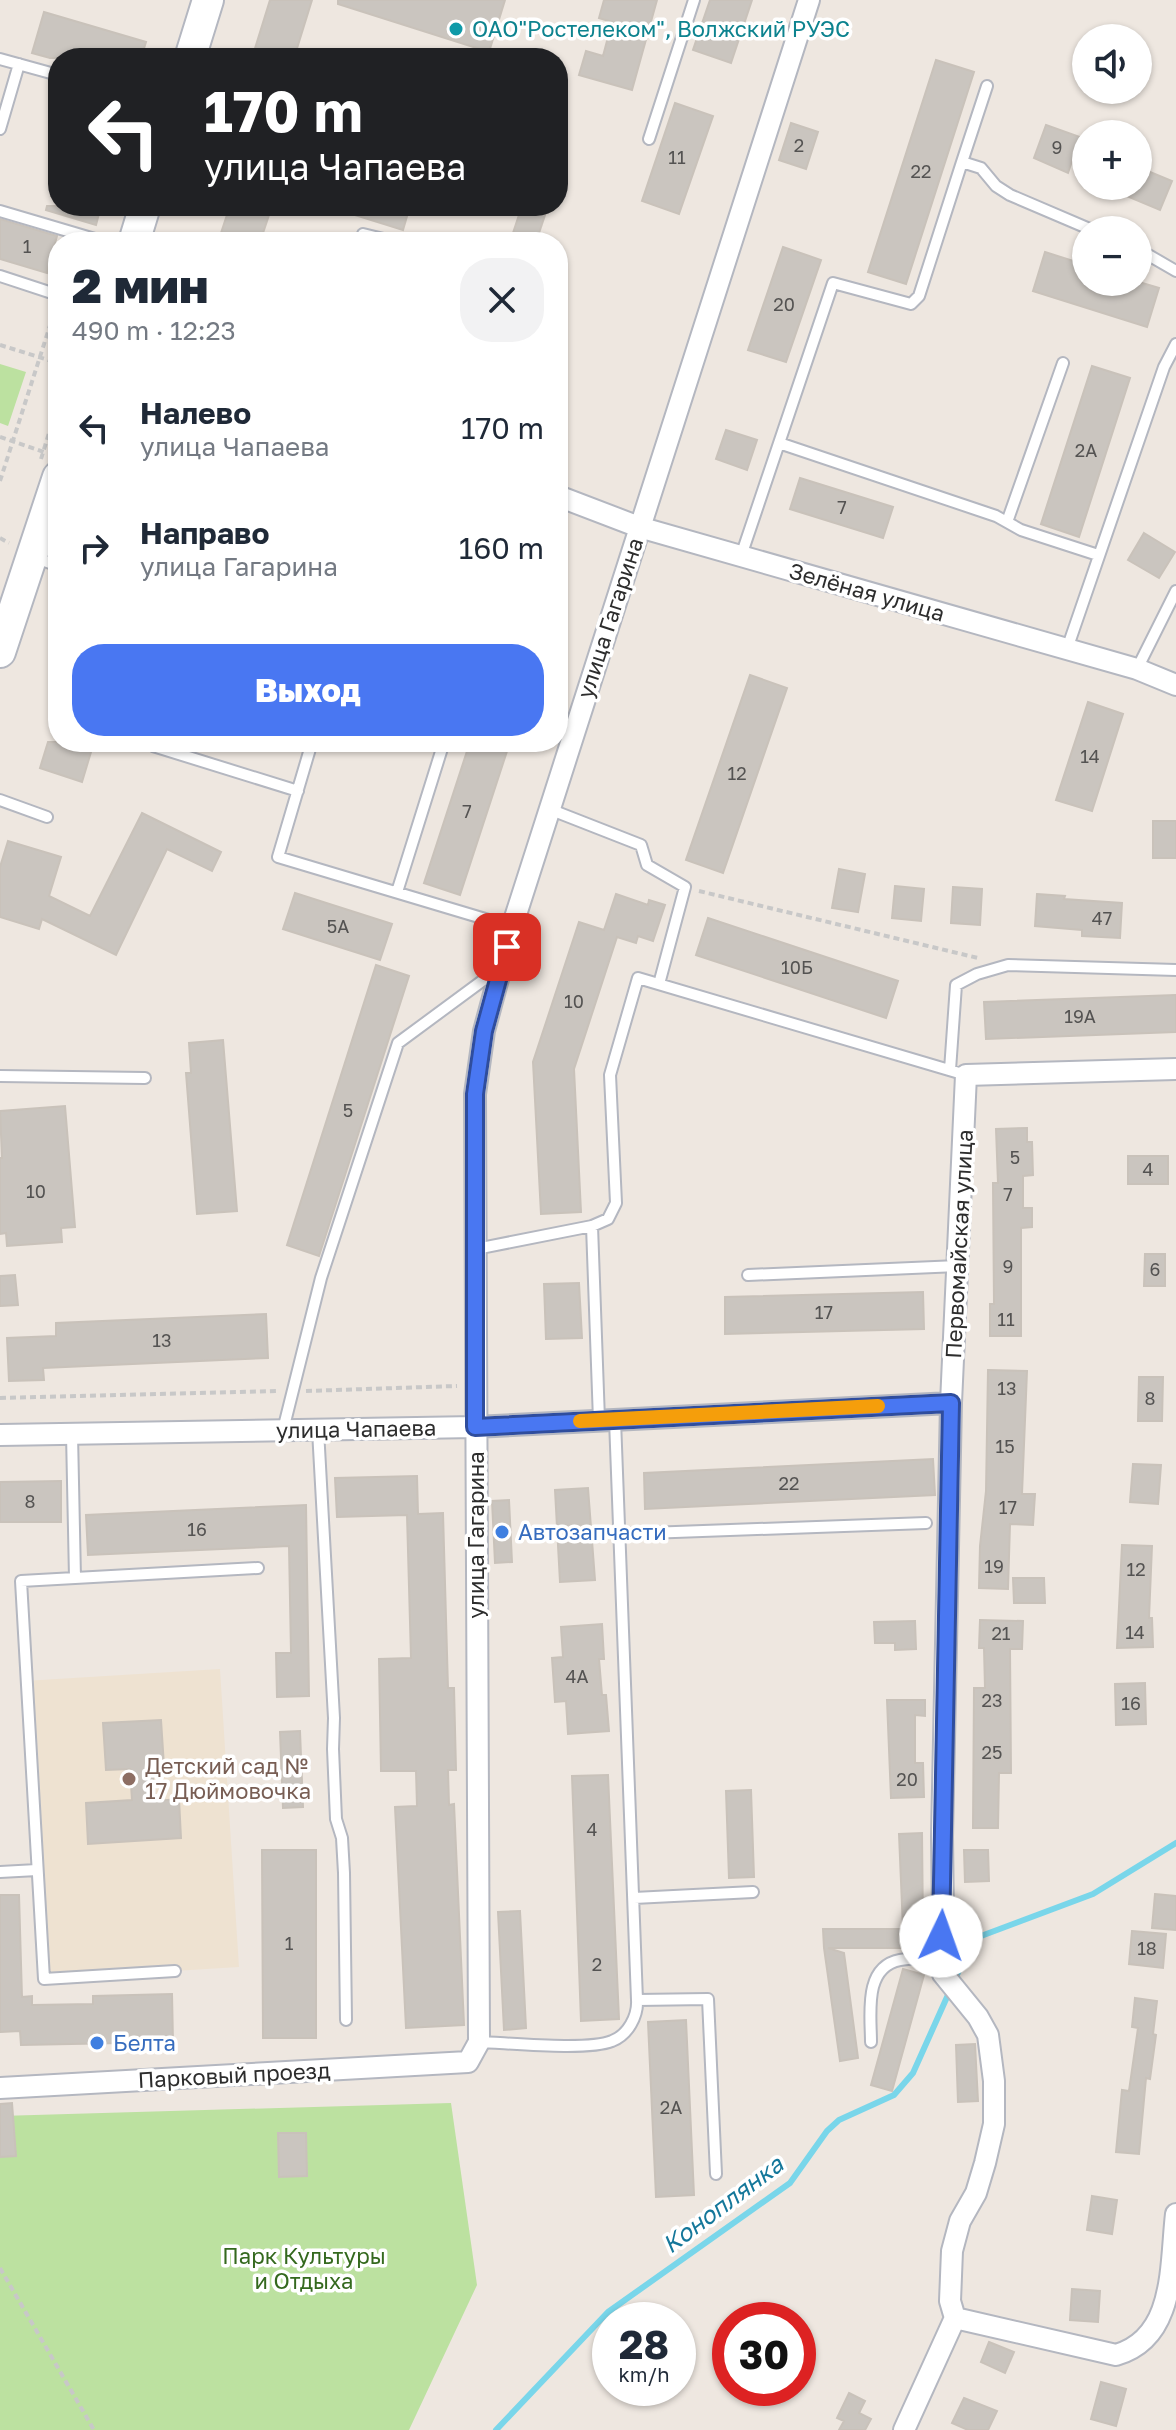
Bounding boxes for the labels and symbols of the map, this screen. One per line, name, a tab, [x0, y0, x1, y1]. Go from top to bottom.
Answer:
place label: ОАО"Ростелеком", Волжский РУЭС	[472, 15, 850, 42]
marker: ОАО"Ростелеком", Волжский РУЭС	[447, 20, 465, 38]
house number: 2	[794, 134, 804, 156]
house number: 9	[1052, 136, 1062, 158]
house number: 11	[668, 146, 686, 168]
house number: 22	[911, 160, 931, 182]
house number: 1	[23, 235, 32, 257]
house number: 20	[773, 293, 795, 315]
house number: 2А	[1075, 439, 1097, 461]
house number: 7	[837, 496, 847, 518]
street label: улица Гагарина	[571, 534, 648, 702]
street label: Зелёная улица	[786, 556, 948, 627]
house number: 14	[1080, 745, 1100, 767]
house number: 12	[727, 762, 747, 784]
house number: 7	[462, 800, 472, 822]
house number: 47	[1092, 907, 1112, 929]
pin	[473, 913, 541, 981]
house number: 5А	[327, 915, 349, 937]
house number: 10Б	[781, 956, 813, 978]
house number: 10	[564, 990, 584, 1012]
house number: 19А	[1064, 1005, 1096, 1027]
house number: 5	[343, 1099, 353, 1121]
street label: Первомайская улица	[939, 1129, 978, 1359]
house number: 5	[1010, 1146, 1020, 1168]
house number: 4	[1143, 1158, 1154, 1180]
house number: 10	[26, 1180, 46, 1202]
house number: 7	[1003, 1183, 1013, 1205]
house number: 9	[1003, 1255, 1013, 1277]
house number: 6	[1150, 1258, 1160, 1280]
house number: 17	[815, 1301, 833, 1323]
house number: 11	[997, 1308, 1015, 1330]
house number: 13	[152, 1329, 172, 1351]
house number: 13	[997, 1377, 1017, 1399]
house number: 8	[1145, 1387, 1155, 1409]
street label: улица Чапаева	[276, 1414, 436, 1443]
house number: 15	[995, 1435, 1015, 1457]
street label: улица Гагарина	[462, 1451, 489, 1619]
house number: 22	[779, 1472, 799, 1494]
house number: 8	[25, 1490, 35, 1512]
house number: 17	[999, 1496, 1017, 1518]
house number: 16	[187, 1518, 207, 1540]
place label: Автозапчасти	[518, 1518, 667, 1545]
marker: Автозапчасти	[493, 1523, 511, 1541]
house number: 19	[984, 1555, 1004, 1577]
house number: 12	[1126, 1558, 1146, 1580]
house number: 14	[1125, 1621, 1145, 1643]
house number: 21	[991, 1622, 1011, 1644]
house number: 4А	[565, 1665, 589, 1687]
house number: 23	[982, 1689, 1002, 1711]
house number: 16	[1121, 1692, 1141, 1714]
house number: 25	[982, 1741, 1002, 1763]
place label: Детский сад № 17 Дюймовочка	[145, 1752, 311, 1804]
house number: 20	[896, 1768, 918, 1790]
marker: Детский сад № 17 Дюймовочка	[120, 1770, 138, 1788]
house number: 4	[587, 1818, 598, 1840]
position arrow	[899, 1894, 983, 1978]
house number: 1	[285, 1932, 294, 1954]
house number: 18	[1137, 1937, 1157, 1959]
house number: 2	[592, 1953, 602, 1975]
place label: Белта	[113, 2029, 176, 2056]
marker: Белта	[88, 2034, 106, 2052]
street label: Парковый проезд	[137, 2056, 331, 2093]
house number: 2А	[660, 2096, 682, 2118]
water label: Коноплянка	[656, 2148, 789, 2259]
park label: Парк Культуры и Отдыха	[222, 2242, 386, 2294]
speed limit sign: 30	[712, 2302, 816, 2406]

